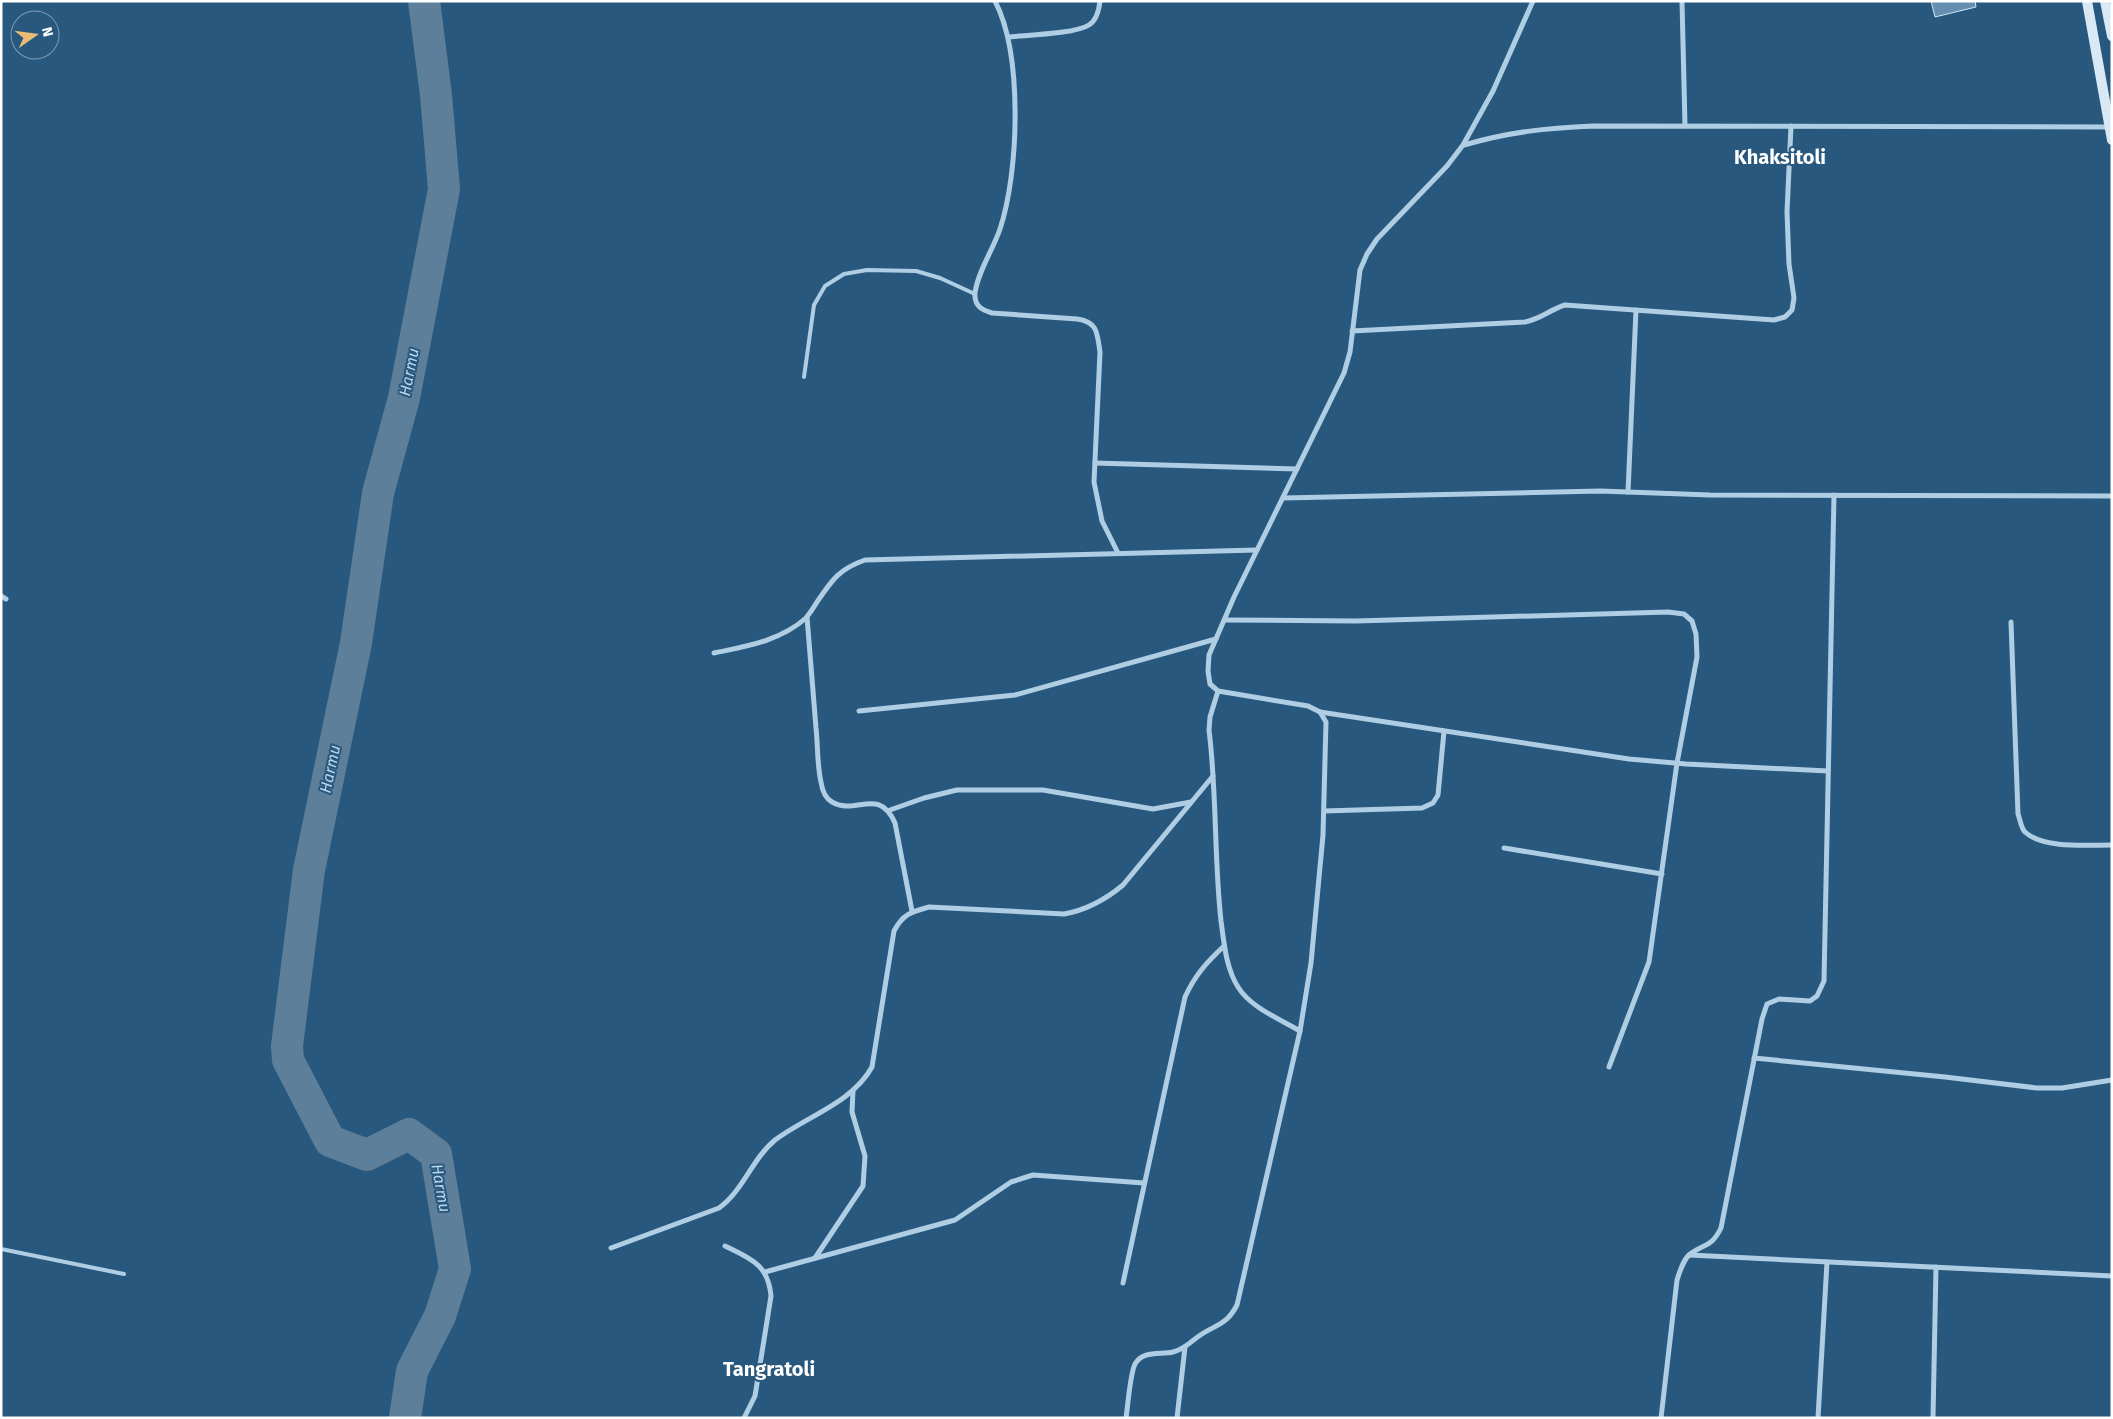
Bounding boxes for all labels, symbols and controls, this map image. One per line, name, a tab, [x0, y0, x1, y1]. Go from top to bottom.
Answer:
north arrow	[10, 10, 60, 60]
text: N	[38, 25, 57, 39]
district label: Khaksitoli	[1734, 145, 1826, 169]
water label: Harmu	[395, 346, 423, 398]
water label: Harmu	[316, 743, 344, 795]
water label: Harmu	[427, 1162, 455, 1214]
district label: Tangratoli	[723, 1357, 815, 1381]

